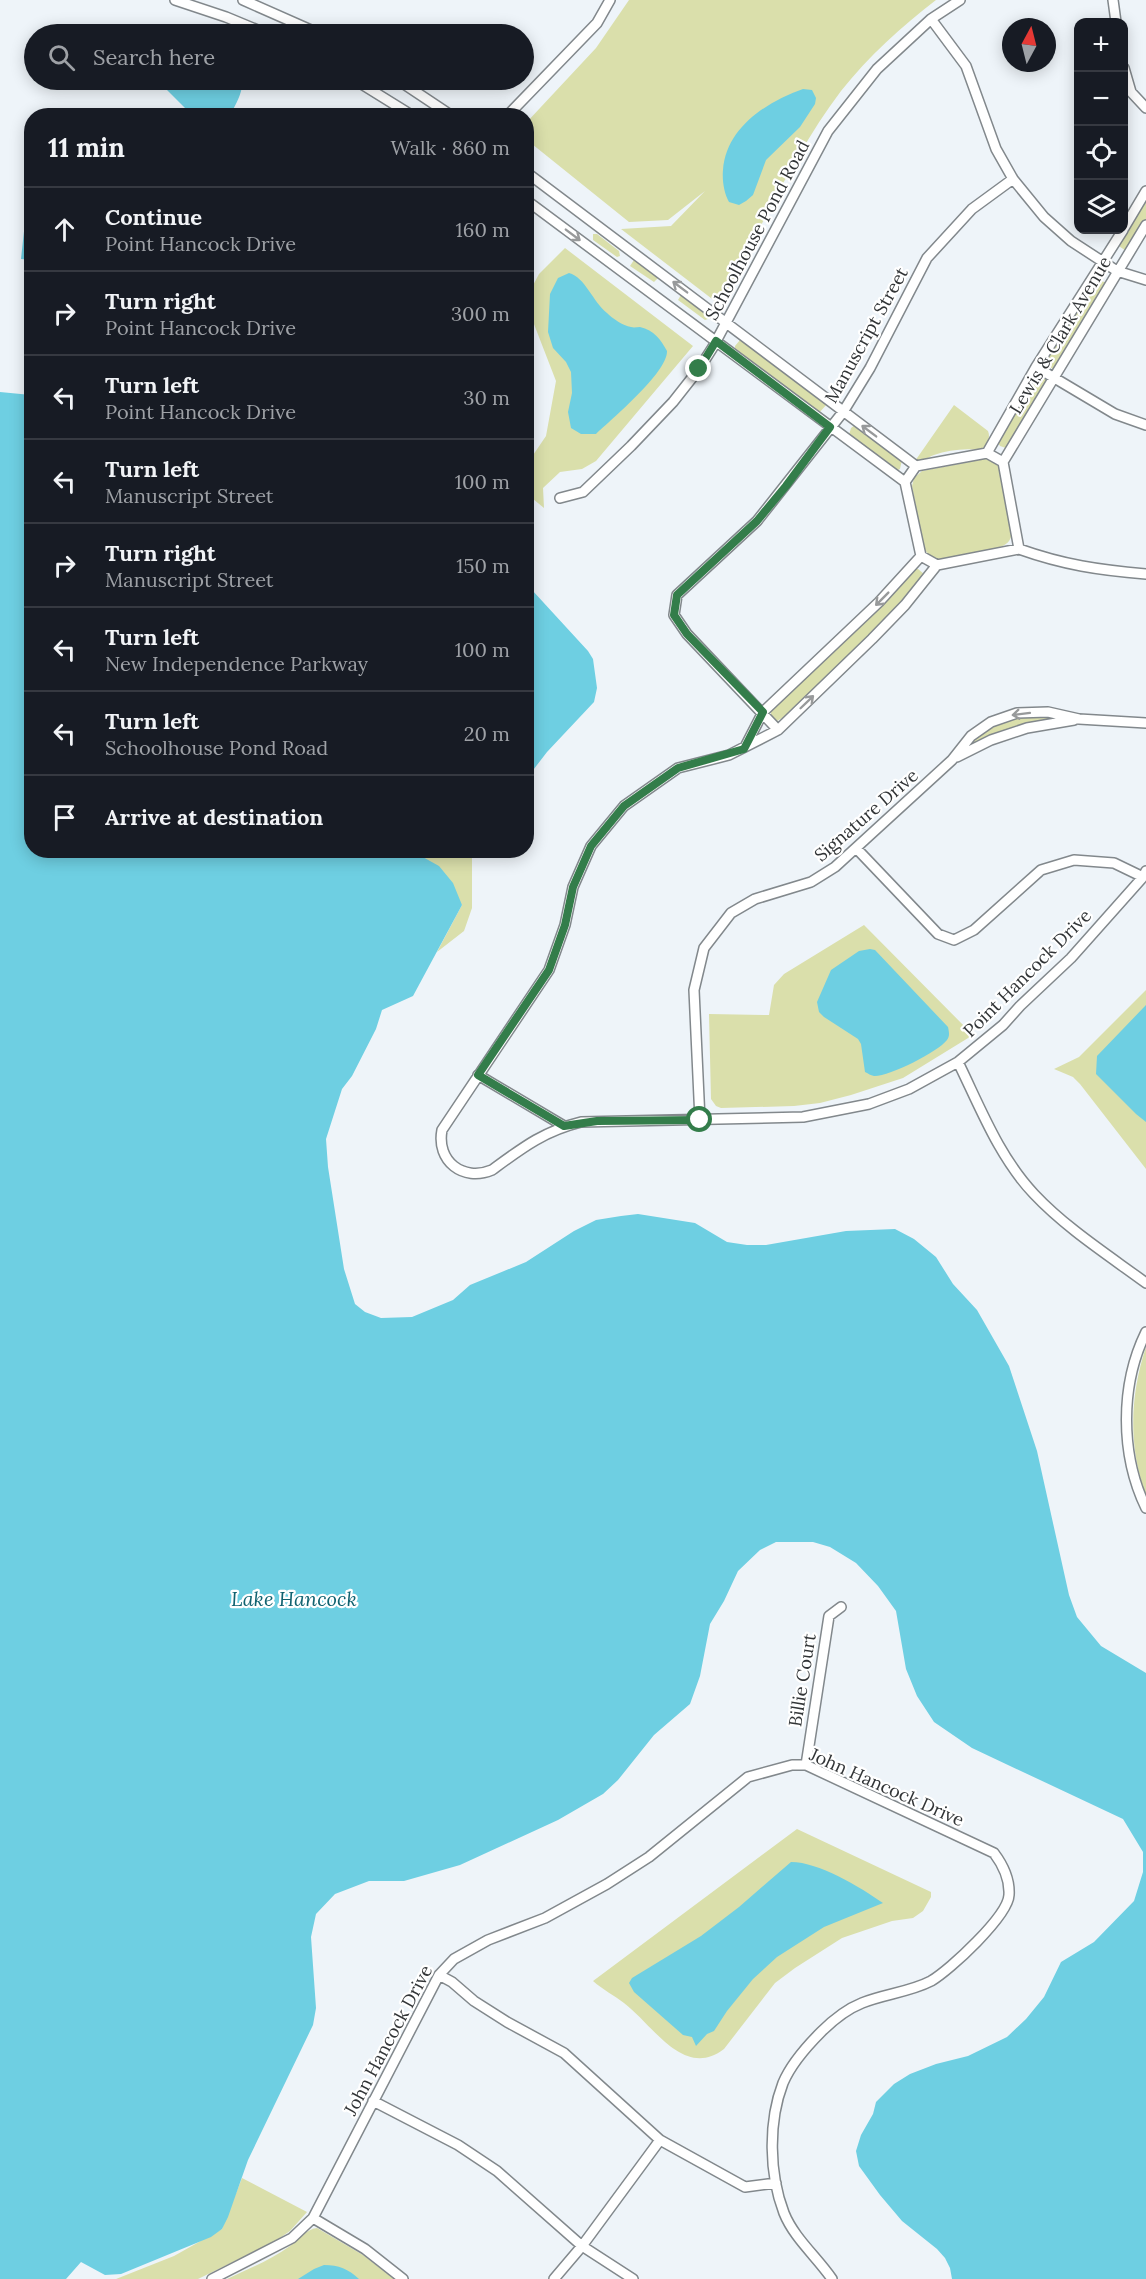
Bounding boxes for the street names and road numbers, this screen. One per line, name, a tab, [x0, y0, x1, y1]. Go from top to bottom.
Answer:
street label: Schoolhouse Pond Road	[700, 136, 814, 324]
street label: Lewis & Clark Avenue	[1004, 252, 1116, 418]
street label: Manuscript Street	[819, 263, 913, 407]
street label: Signature Drive	[809, 763, 923, 866]
street label: Point Hancock Drive	[958, 904, 1096, 1042]
street label: Billie Court	[783, 1632, 821, 1728]
street label: John Hancock Drive	[805, 1742, 968, 1832]
street label: John Hancock Drive	[338, 1961, 437, 2120]

